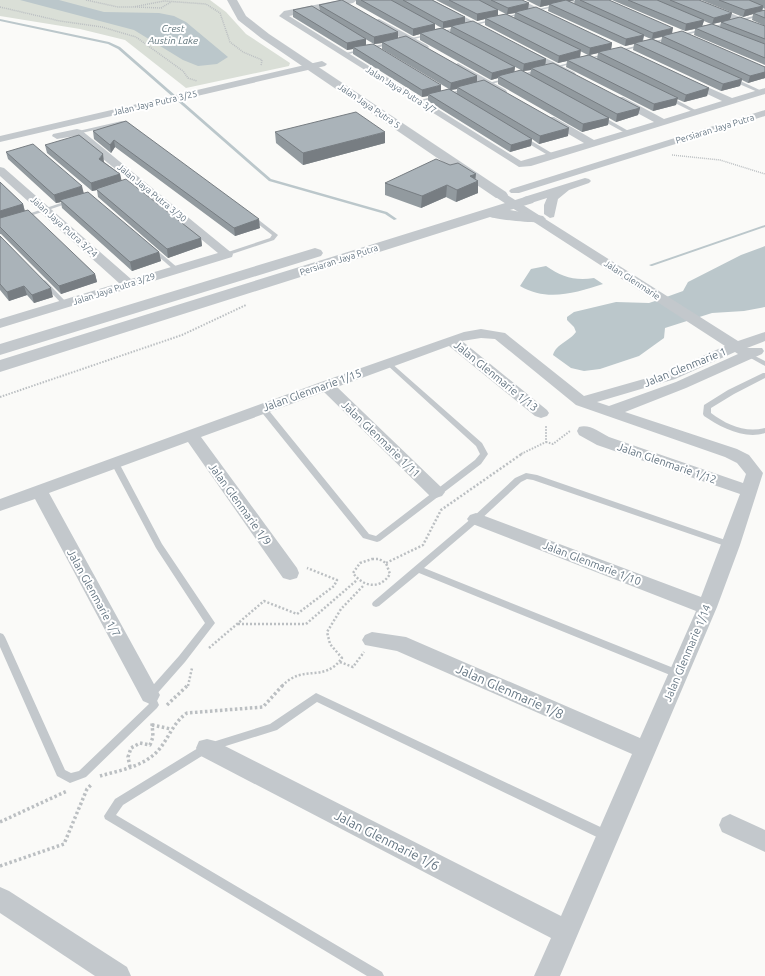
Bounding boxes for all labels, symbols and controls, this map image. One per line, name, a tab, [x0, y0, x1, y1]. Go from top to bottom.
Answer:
water label: Crest Austin Lake	[147, 23, 198, 46]
street label: Jalan Jaya Putra 3/7	[364, 64, 438, 116]
street label: Jalan Jaya Putra 5	[336, 82, 402, 130]
street label: Jalan Jaya Putra 3/25	[112, 88, 198, 118]
street label: Persiaran Jaya Putra	[674, 112, 756, 146]
street label: Jalan Jaya Putra 3/30	[115, 162, 189, 224]
street label: Jalan Jaya Putra 3/24	[29, 195, 99, 259]
street label: Persiaran Jaya Putra	[299, 243, 379, 277]
street label: Jalan Glenmarie	[602, 258, 662, 302]
street label: Jalan Jaya Putra 3/29	[72, 271, 156, 307]
street label: Jalan Glenmarie 1/13	[452, 339, 540, 413]
street label: Jalan Glenmarie 1	[642, 345, 728, 389]
street label: Jalan Glenmarie 1/15	[261, 367, 363, 413]
street label: Jalan Glenmarie 1/11	[339, 398, 423, 480]
street label: Jalan Glenmarie 1/12	[616, 440, 718, 486]
street label: Jalan Glenmarie 1/9	[206, 461, 274, 547]
street label: Jalan Glenmarie 1/10	[541, 539, 643, 587]
street label: Jalan Glenmarie 1/7	[65, 547, 123, 639]
street label: Jalan Glenmarie 1/14	[661, 603, 713, 703]
street label: Jalan Glenmarie 1/8	[454, 661, 566, 721]
street label: Jalan Glenmarie 1/6	[332, 807, 442, 873]

